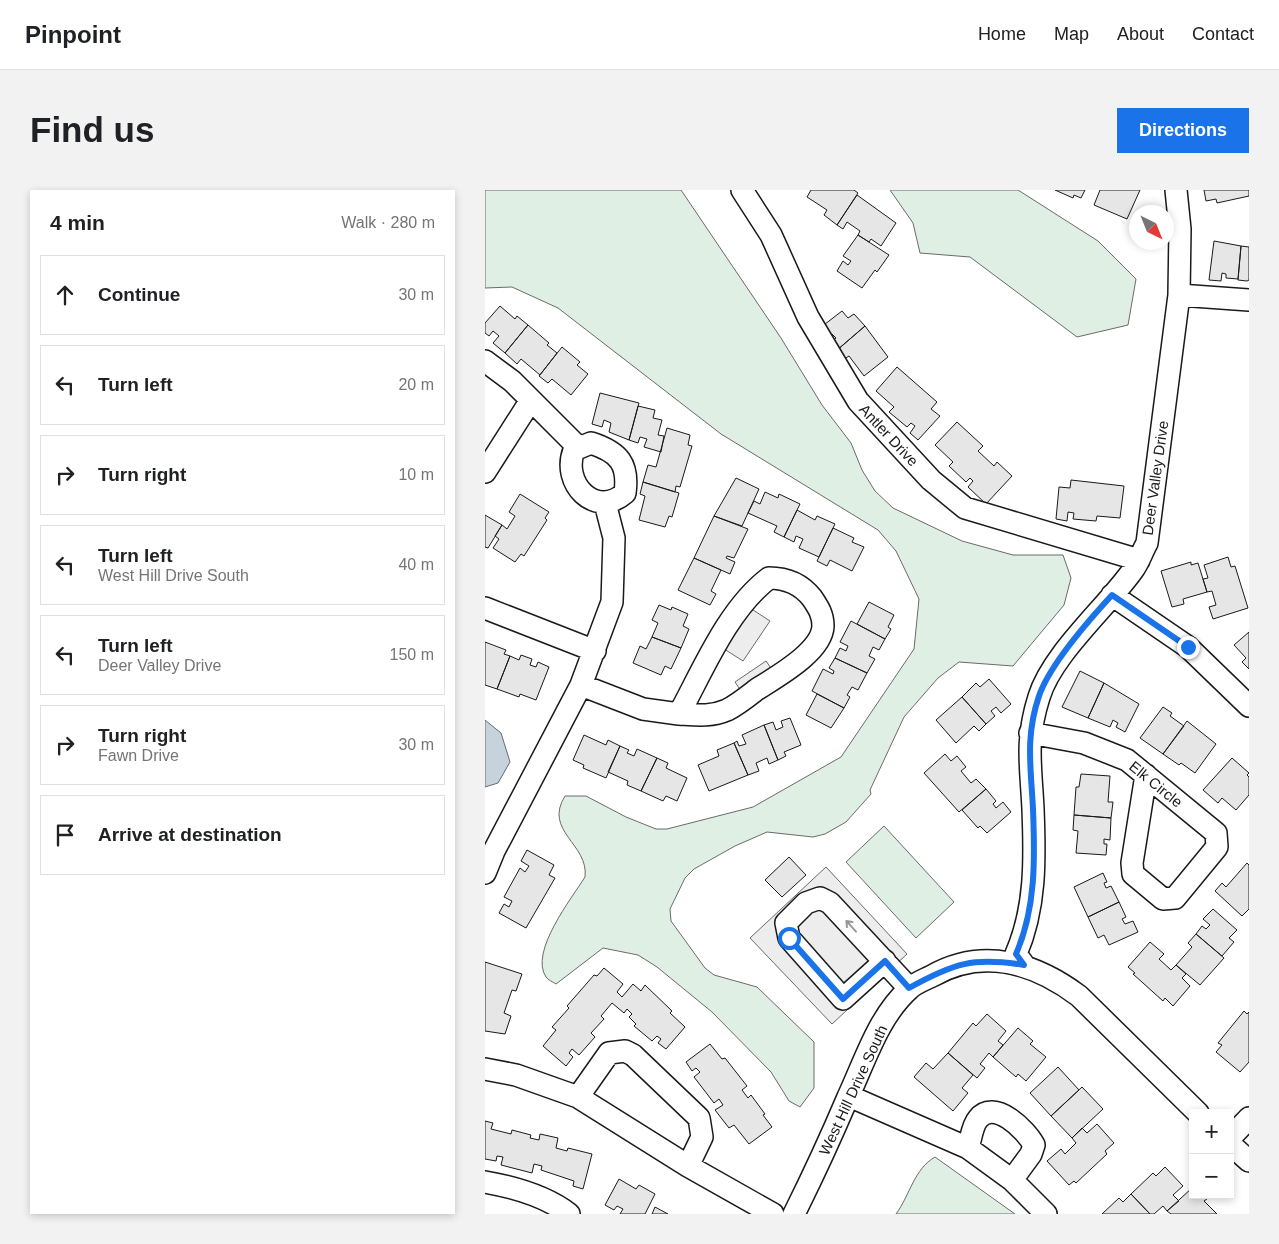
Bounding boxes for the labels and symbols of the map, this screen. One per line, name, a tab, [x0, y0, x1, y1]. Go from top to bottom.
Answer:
north arrow	[1129, 205, 1174, 250]
street label: Antler Drive	[856, 401, 922, 469]
street label: Deer Valley Drive	[1139, 420, 1171, 536]
route end	[1177, 636, 1200, 659]
street label: Elk Circle	[1126, 757, 1186, 811]
one-way arrow	[845, 919, 857, 932]
route start	[778, 927, 801, 950]
street label: West Hill Drive South	[815, 1022, 891, 1158]

